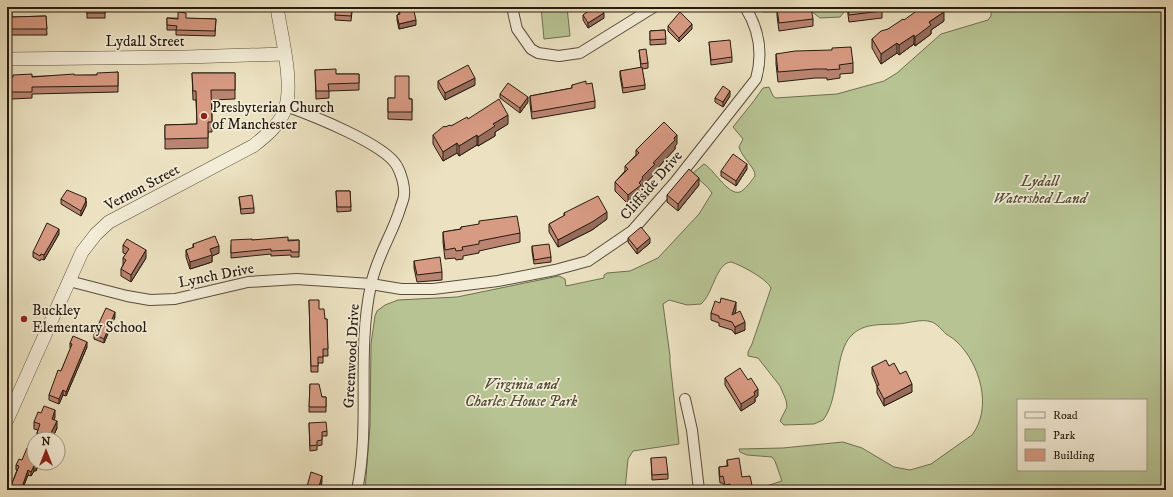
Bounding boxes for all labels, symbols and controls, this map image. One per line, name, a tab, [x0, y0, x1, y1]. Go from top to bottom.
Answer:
street label: Lydall Street	[105, 32, 185, 51]
place label: Presbyterian Church of Manchester	[212, 98, 335, 134]
marker: Presbyterian Church of Manchester	[199, 111, 209, 121]
street label: Cliffside Drive	[616, 147, 687, 224]
street label: Vernon Street	[101, 160, 183, 216]
park label: Lydall Watershed Land	[993, 172, 1090, 208]
street label: Lynch Drive	[177, 259, 255, 292]
place label: Buckley Elementary School	[32, 301, 147, 337]
street label: Greenwood Drive	[339, 303, 364, 409]
marker: Buckley Elementary School	[19, 314, 29, 324]
park label: Virginia and Charles House Park	[465, 375, 578, 411]
legend	[1017, 399, 1147, 471]
text: Road	[1053, 408, 1078, 423]
text: Park	[1053, 428, 1075, 443]
north arrow	[26, 431, 66, 471]
text: N	[41, 435, 51, 449]
text: Building	[1053, 448, 1094, 463]

